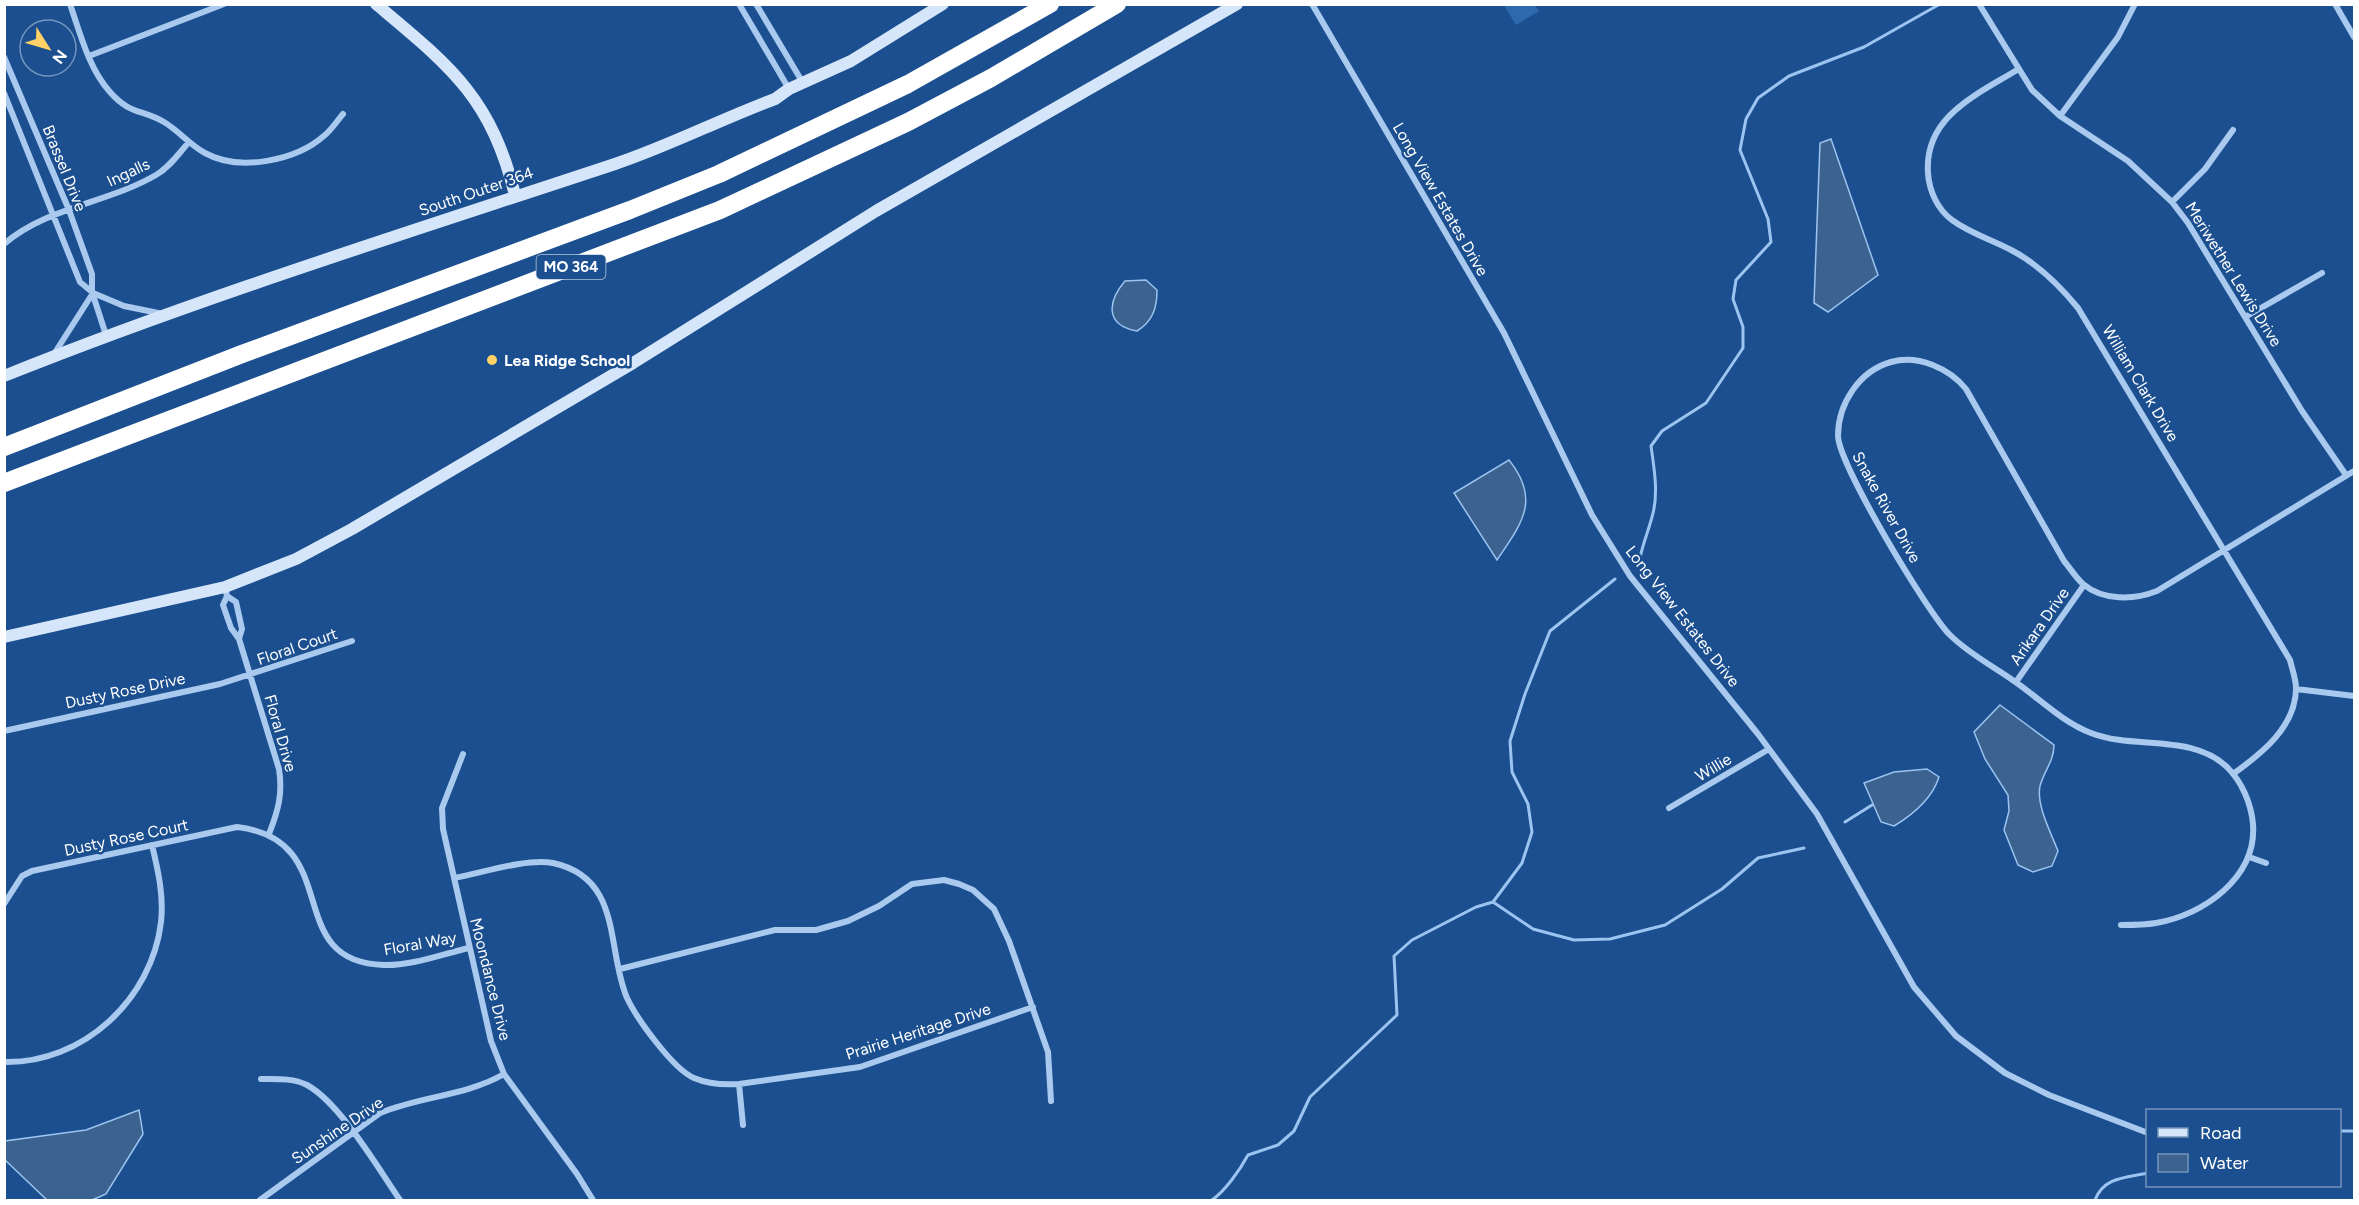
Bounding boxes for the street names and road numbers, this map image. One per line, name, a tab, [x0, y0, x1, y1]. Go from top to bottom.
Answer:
street label: Long View Estates Drive	[1389, 119, 1492, 280]
street label: Brassel Drive	[39, 122, 91, 214]
street label: Ingalls	[104, 154, 153, 191]
street label: South Outer 364	[416, 163, 536, 220]
street label: Meriwether Lewis Drive	[2181, 198, 2286, 350]
road number: MO 364	[536, 255, 606, 279]
street label: William Clark Drive	[2098, 321, 2183, 445]
street label: Snake River Drive	[1848, 448, 1925, 566]
street label: Long View Estates Drive	[1622, 542, 1744, 691]
street label: Arikara Drive	[2006, 584, 2073, 669]
street label: Floral Court	[254, 624, 340, 669]
street label: Dusty Rose Drive	[63, 668, 187, 712]
street label: Floral Drive	[260, 692, 301, 774]
street label: Willie	[1692, 749, 1735, 786]
street label: Dusty Rose Court	[62, 815, 190, 860]
street label: Moondance Drive	[466, 916, 515, 1043]
street label: Floral Way	[382, 928, 459, 959]
street label: Prairie Heritage Drive	[843, 999, 993, 1064]
street label: Sunshine Drive	[288, 1093, 387, 1168]

